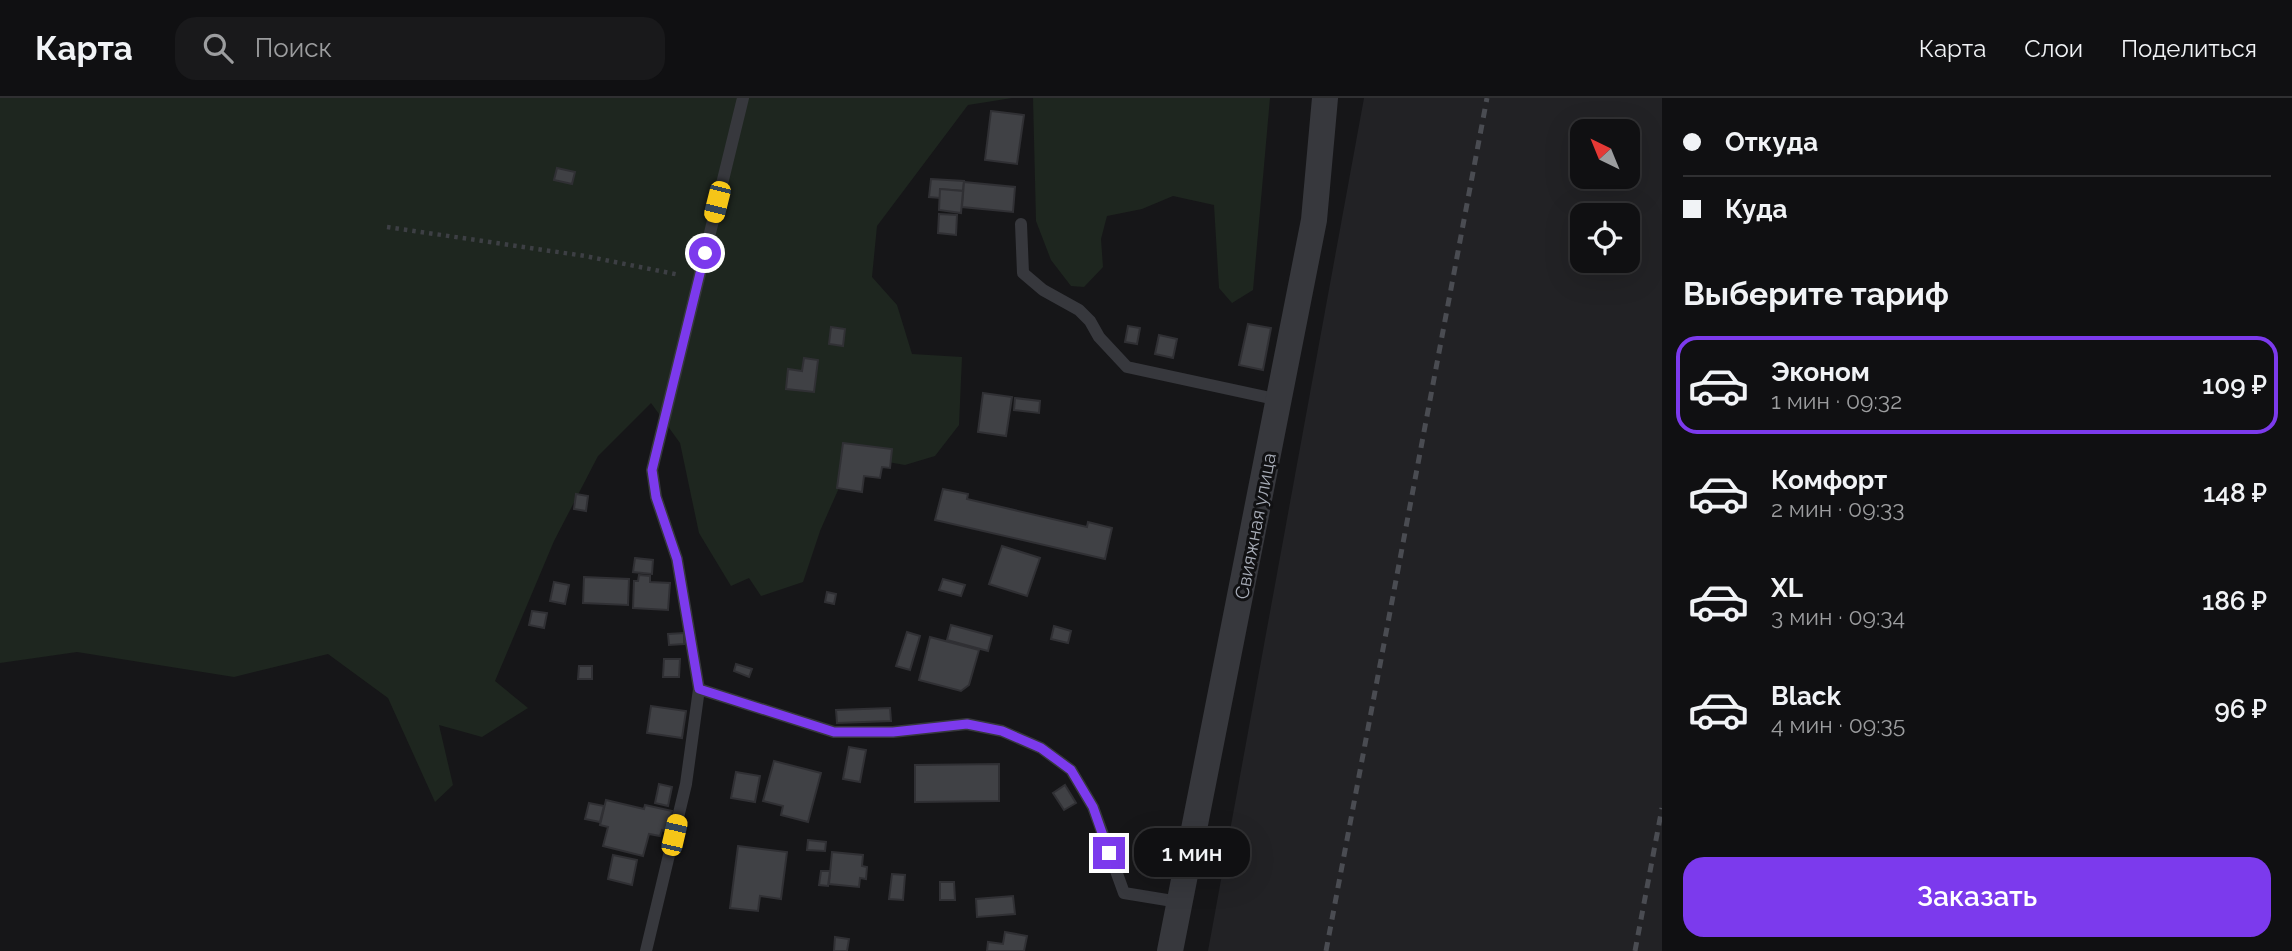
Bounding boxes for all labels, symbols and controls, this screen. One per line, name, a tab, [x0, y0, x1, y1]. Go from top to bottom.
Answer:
search box	[175, 17, 665, 80]
text: Карта	[35, 29, 133, 68]
icon: search	[199, 29, 237, 67]
text: Поиск	[255, 33, 332, 63]
text: Карта	[1919, 34, 1986, 63]
text: Слои	[2024, 34, 2083, 63]
text: Поделиться	[2121, 34, 2257, 63]
north arrow	[1570, 119, 1640, 189]
map controls	[1570, 119, 1640, 273]
text: Откуда	[1725, 127, 1818, 157]
car	[702, 179, 733, 225]
text: Куда	[1725, 194, 1788, 224]
button: locate	[1570, 203, 1640, 273]
route start	[689, 237, 721, 269]
text: Выберите тариф	[1683, 275, 1949, 312]
icon: car	[1687, 354, 1750, 417]
text: Эконом	[1771, 357, 1870, 387]
text: 109 ₽	[2202, 370, 2267, 400]
text: 1 мин · 09:32	[1771, 387, 1902, 414]
street label: Свияжная улица	[1230, 451, 1280, 601]
icon: car	[1687, 462, 1750, 525]
text: Комфорт	[1771, 465, 1887, 495]
text: 148 ₽	[2203, 478, 2267, 508]
text: 2 мин · 09:33	[1771, 495, 1905, 522]
icon: car	[1687, 570, 1750, 633]
text: XL	[1771, 573, 1803, 603]
text: 186 ₽	[2202, 586, 2267, 616]
text: 3 мин · 09:34	[1771, 603, 1905, 630]
icon: car	[1687, 678, 1750, 741]
text: Black	[1771, 681, 1841, 711]
text: 96 ₽	[2214, 694, 2267, 724]
text: 4 мин · 09:35	[1771, 711, 1905, 738]
car	[660, 812, 689, 858]
callout: 1 мин	[1134, 828, 1249, 878]
route end	[1093, 837, 1125, 869]
text: 1 мин	[1162, 839, 1222, 866]
button: Заказать	[1683, 857, 2271, 937]

